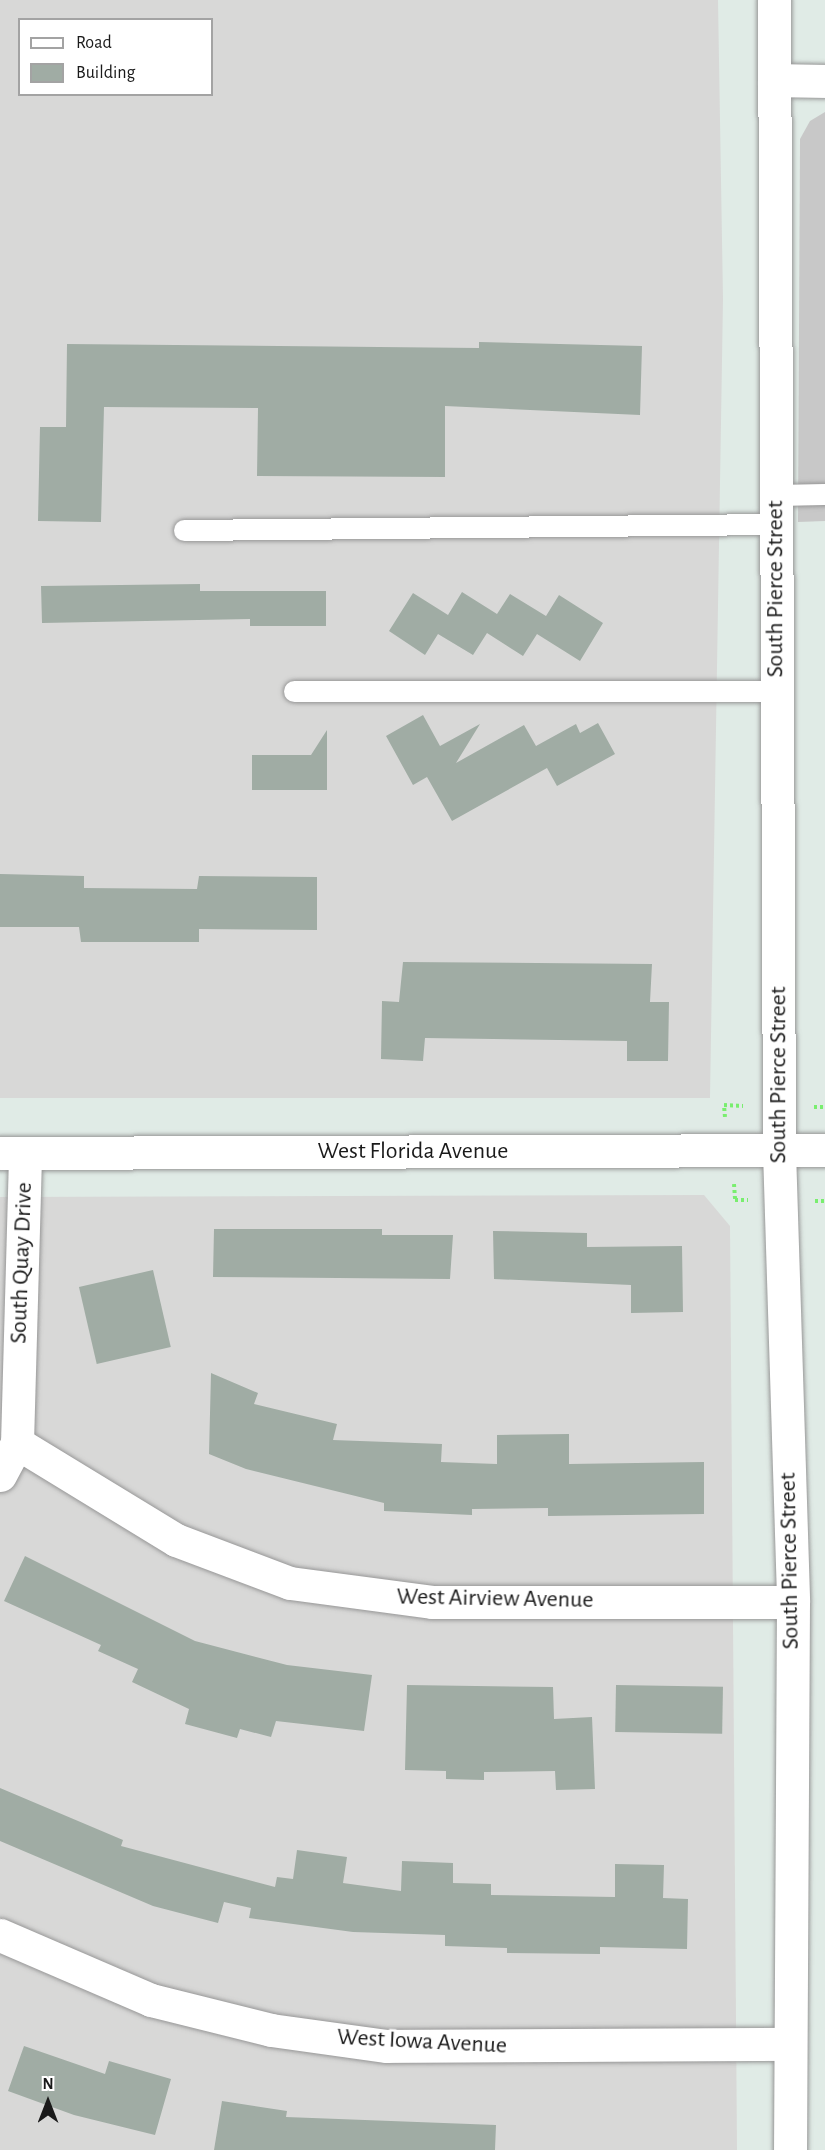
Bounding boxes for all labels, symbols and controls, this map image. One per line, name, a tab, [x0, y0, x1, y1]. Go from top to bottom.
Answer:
legend	[18, 18, 213, 96]
text: Road	[76, 34, 112, 52]
text: Building	[76, 64, 135, 82]
street label: South Pierce Street	[762, 501, 790, 677]
street label: South Pierce Street	[765, 987, 793, 1163]
street label: West Florida Avenue	[318, 1138, 508, 1166]
street label: South Quay Drive	[5, 1182, 39, 1344]
street label: South Pierce Street	[774, 1472, 806, 1650]
street label: West Airview Avenue	[396, 1583, 594, 1615]
street label: West Iowa Avenue	[336, 2023, 508, 2061]
north arrow	[18, 2072, 78, 2132]
text: N	[42, 2076, 54, 2092]

